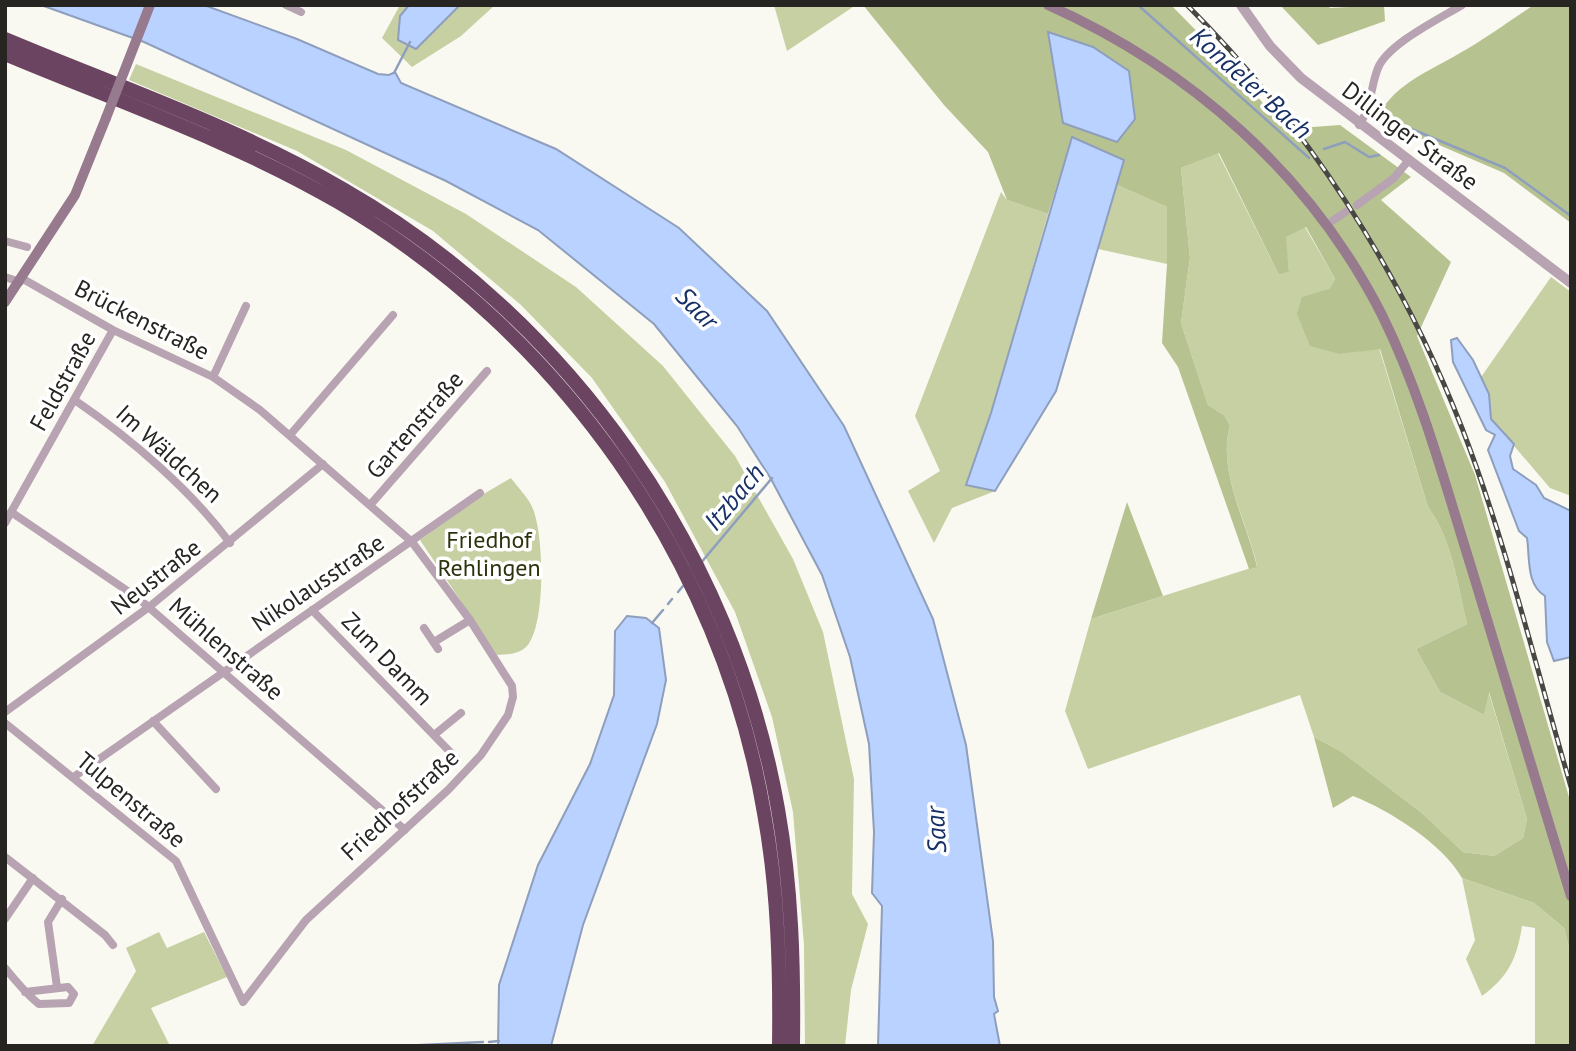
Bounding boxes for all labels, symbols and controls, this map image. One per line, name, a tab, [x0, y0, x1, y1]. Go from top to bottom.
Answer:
water label: Kondeler Bach	[1184, 19, 1319, 146]
street label: Dillinger Straße	[1336, 74, 1485, 197]
street label: Brückenstraße	[70, 272, 215, 367]
water label: Saar	[669, 279, 727, 337]
street label: Feldstraße	[23, 325, 103, 436]
street label: Gartenstraße	[359, 364, 470, 485]
street label: Im Wäldchen	[110, 398, 229, 510]
water label: Itzbach	[696, 456, 771, 537]
park label: Friedhof Rehlingen	[437, 524, 541, 583]
street label: Nikolausstraße	[246, 527, 390, 638]
street label: Neustraße	[104, 532, 207, 621]
street label: Mühlenstraße	[163, 590, 290, 707]
street label: Zum Damm	[335, 605, 439, 712]
street label: Friedhofstraße	[334, 742, 465, 867]
street label: Tulpenstraße	[70, 745, 193, 854]
water label: Saar	[918, 804, 953, 854]

